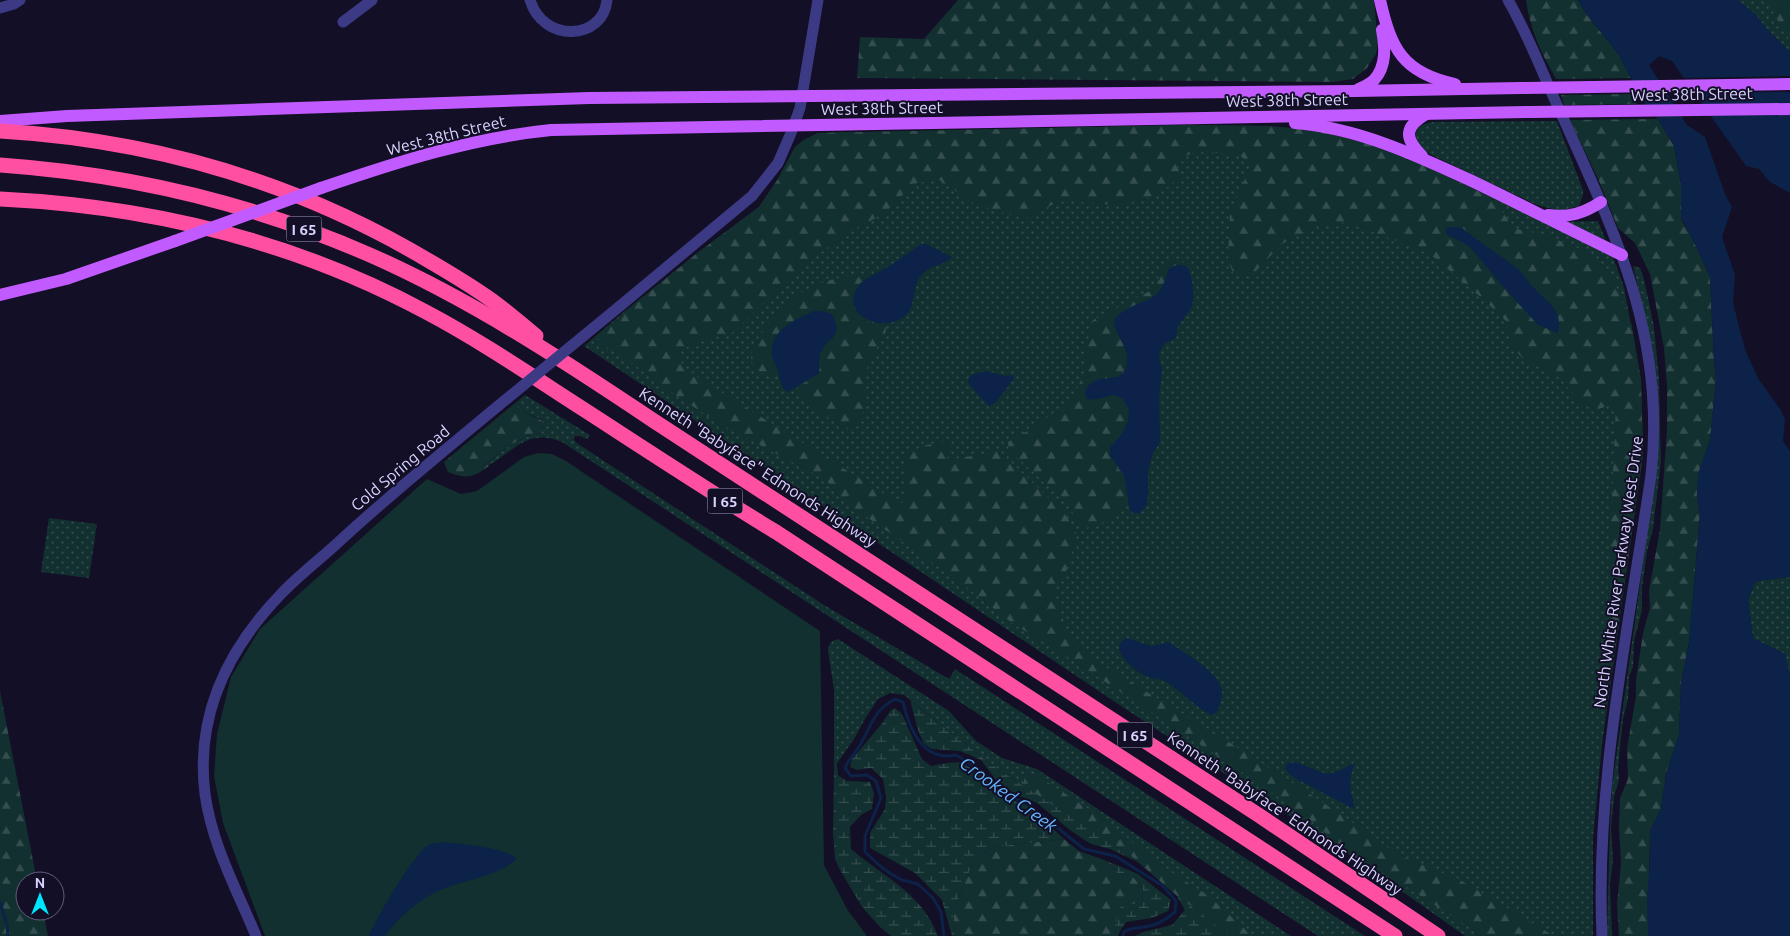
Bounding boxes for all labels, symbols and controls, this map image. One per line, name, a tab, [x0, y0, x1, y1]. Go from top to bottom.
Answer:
street label: West 38th Street	[1631, 84, 1754, 104]
street label: West 38th Street	[1226, 90, 1349, 110]
street label: West 38th Street	[821, 98, 944, 118]
street label: West 38th Street	[385, 111, 508, 159]
road number: I 65	[286, 216, 322, 242]
street label: Kenneth "Babyface" Edmonds Highway	[636, 383, 880, 551]
street label: Cold Spring Road	[347, 422, 453, 514]
street label: North White River Parkway West Drive	[1590, 435, 1646, 709]
road number: I 65	[708, 488, 742, 514]
road number: I 65	[1118, 722, 1152, 748]
street label: Kenneth "Babyface" Edmonds Highway	[1164, 728, 1406, 899]
water label: Crooked Creek	[957, 752, 1062, 836]
north arrow	[15, 871, 65, 921]
text: N	[35, 875, 45, 891]

